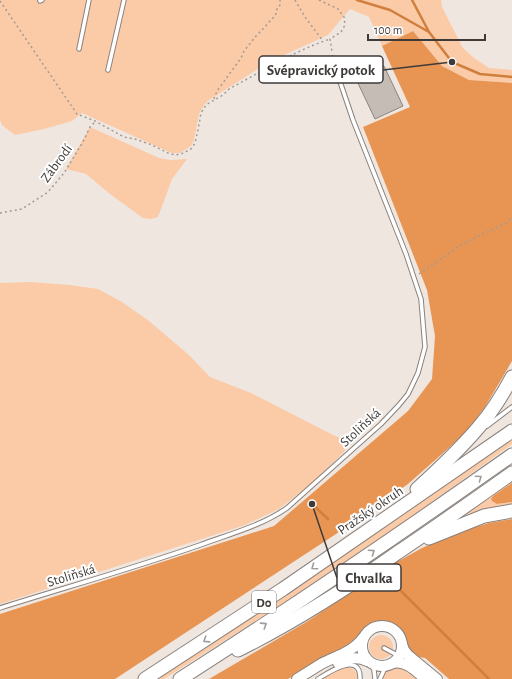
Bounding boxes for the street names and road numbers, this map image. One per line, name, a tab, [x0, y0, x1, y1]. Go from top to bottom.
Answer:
street label: Zábrodí	[39, 142, 75, 185]
street label: Stoliňská	[338, 405, 384, 450]
street label: Pražský okruh	[335, 484, 406, 538]
street label: Stoliňská	[46, 562, 98, 590]
road number: D0	[252, 591, 276, 613]

